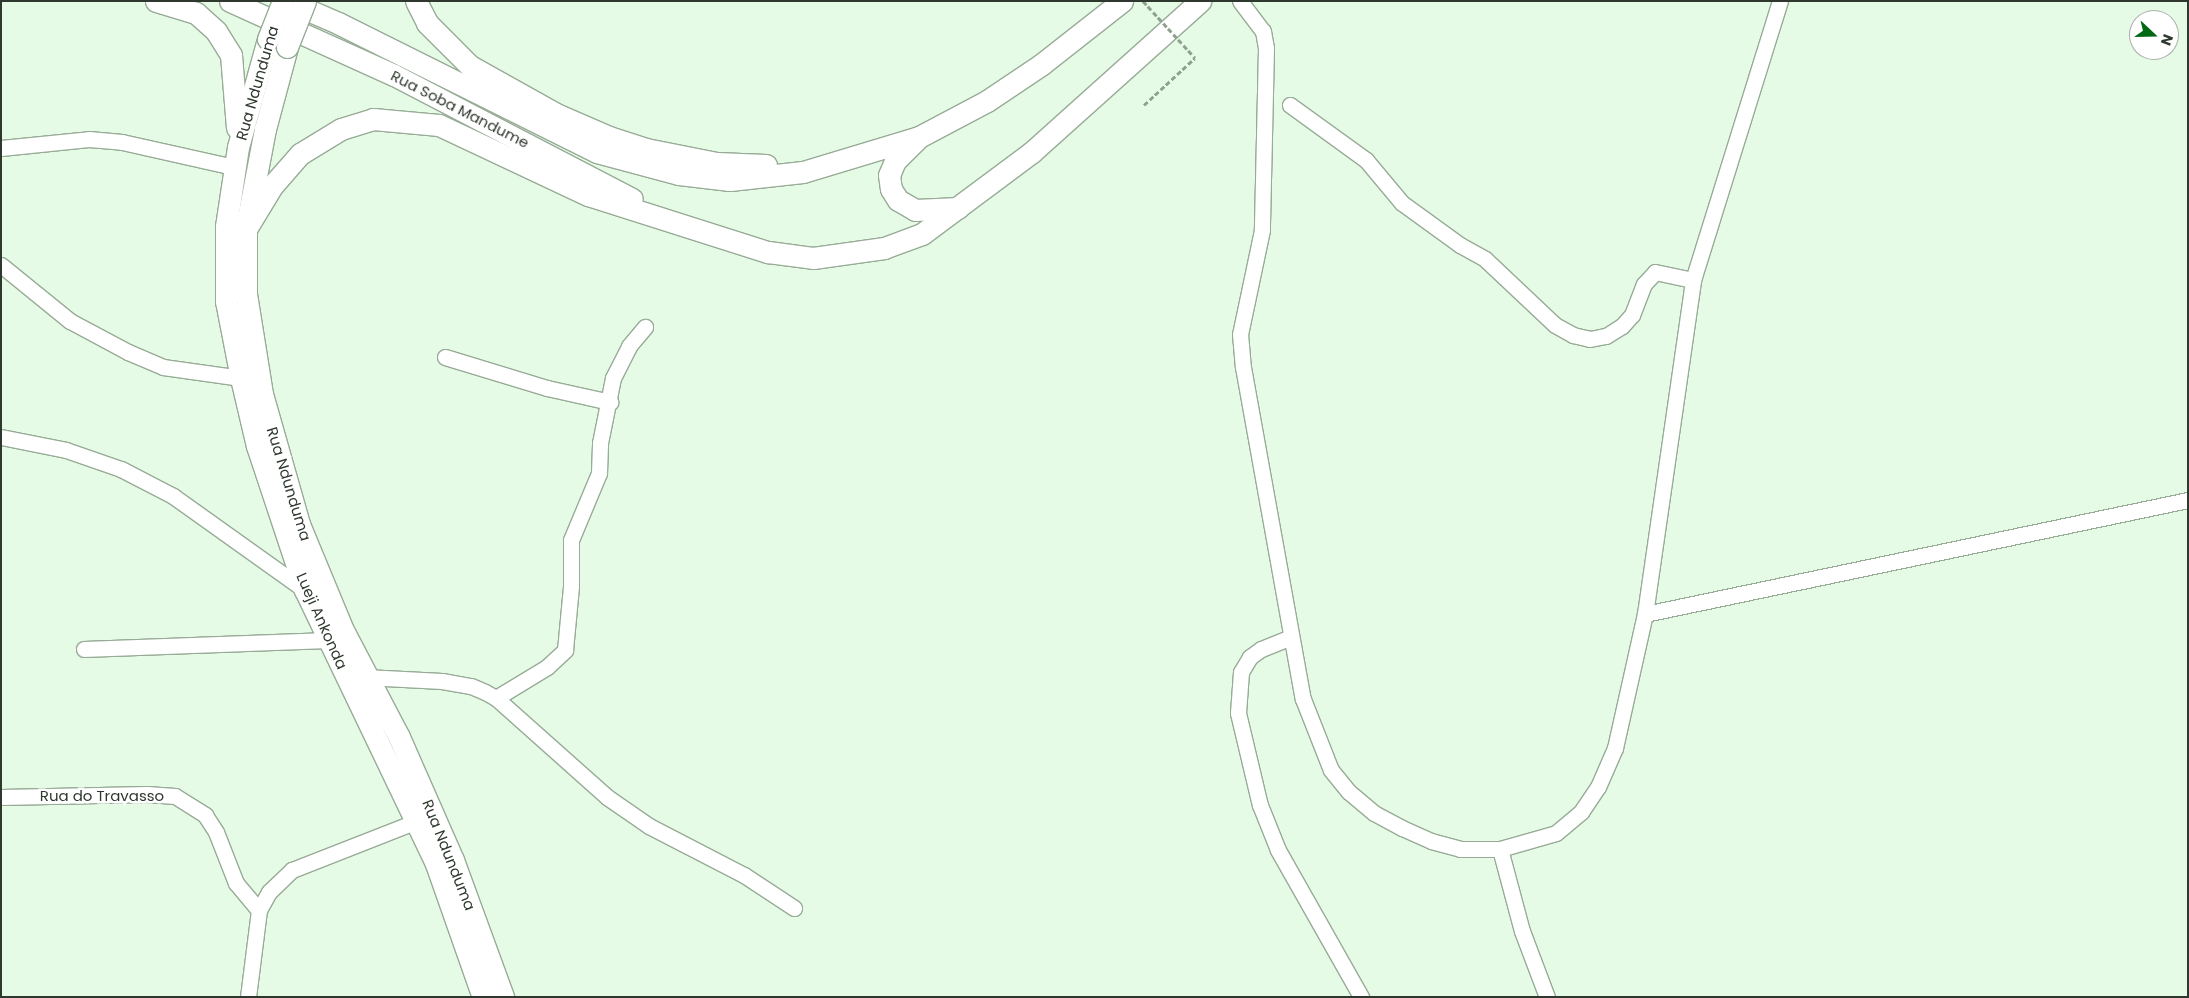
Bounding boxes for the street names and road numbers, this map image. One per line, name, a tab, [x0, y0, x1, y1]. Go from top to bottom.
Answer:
street label: Rua Ndunduma	[232, 24, 282, 142]
street label: Rua Soba Mandume	[388, 66, 532, 152]
street label: Rua Ndunduma	[263, 425, 315, 543]
street label: Lueji Ankonda	[293, 570, 351, 672]
street label: Rua do Travasso	[40, 787, 164, 805]
street label: Rua Ndunduma	[419, 797, 479, 913]

